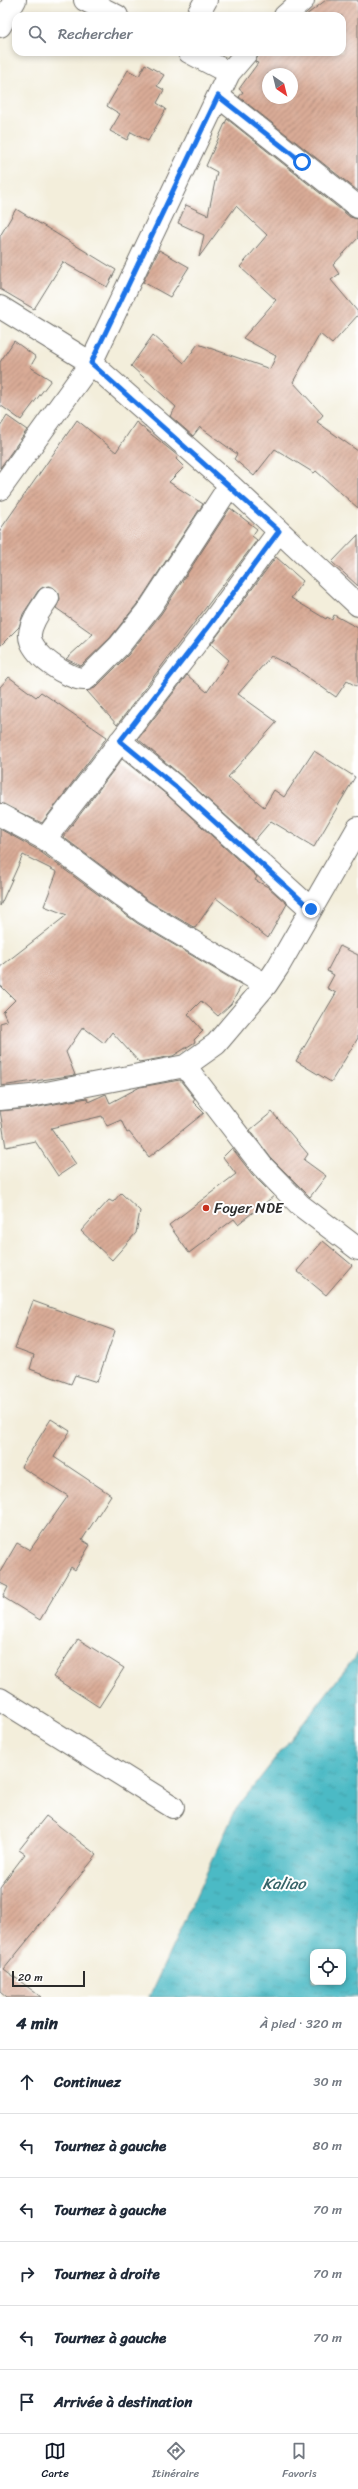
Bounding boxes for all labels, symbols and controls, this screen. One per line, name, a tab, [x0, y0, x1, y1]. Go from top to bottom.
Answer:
search box	[12, 12, 346, 56]
text: Rechercher	[58, 21, 133, 47]
icon: search	[26, 23, 48, 45]
north arrow	[262, 68, 298, 104]
route start	[293, 153, 311, 171]
route end	[302, 900, 320, 918]
place label: Foyer NDE	[214, 1195, 285, 1221]
marker: Foyer NDE	[201, 1203, 211, 1213]
water label: Kaliao	[263, 1869, 307, 1898]
map controls	[310, 1949, 346, 1985]
button: locate	[310, 1949, 346, 1985]
text: 20 m	[18, 1968, 43, 1987]
scale bar	[12, 1969, 85, 1988]
text: 4 min	[16, 2008, 58, 2038]
text: À pied · 320 m	[260, 2012, 342, 2035]
text: Continuez	[54, 2069, 121, 2095]
text: 30 m	[313, 2070, 342, 2093]
icon: ahead	[16, 2071, 38, 2093]
text: Tournez à gauche	[54, 2133, 166, 2159]
text: 80 m	[313, 2134, 342, 2157]
icon: left	[16, 2135, 38, 2157]
text: Tournez à gauche	[54, 2197, 166, 2223]
text: 70 m	[313, 2198, 342, 2221]
icon: left	[16, 2199, 38, 2221]
text: Tournez à droite	[54, 2261, 160, 2287]
text: 70 m	[313, 2262, 342, 2285]
icon: right	[16, 2263, 38, 2285]
text: Tournez à gauche	[54, 2325, 166, 2351]
text: 70 m	[313, 2326, 342, 2349]
icon: left	[16, 2327, 38, 2349]
text: Arrivée à destination	[54, 2389, 192, 2415]
icon: arrive	[16, 2391, 38, 2413]
tab: Carte	[42, 2440, 69, 2483]
tab: Itinéraire	[152, 2440, 199, 2483]
tab: Favoris	[282, 2440, 316, 2483]

